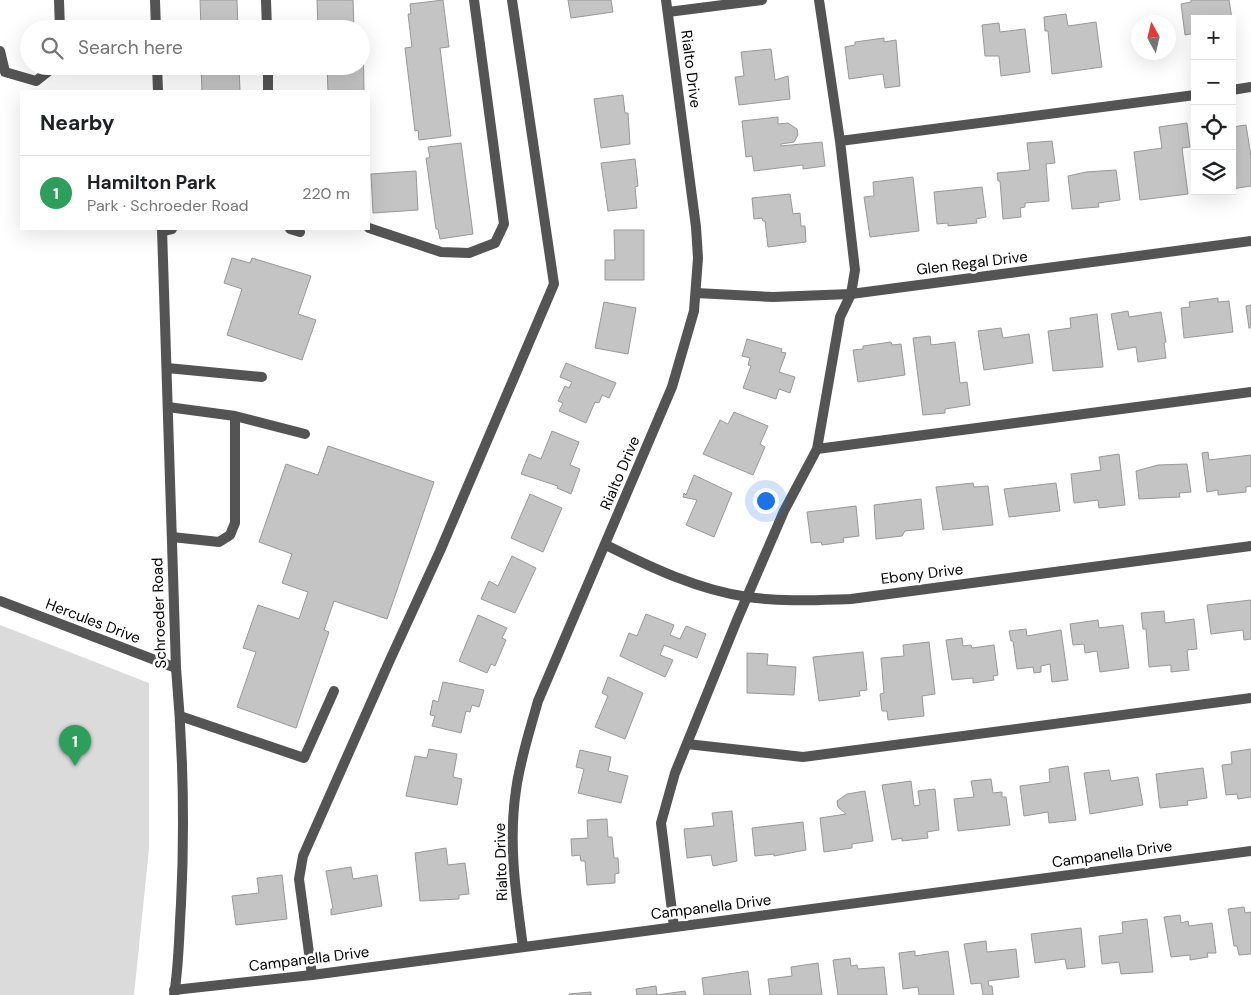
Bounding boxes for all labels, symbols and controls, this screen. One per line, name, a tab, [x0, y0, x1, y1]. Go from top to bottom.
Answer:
north arrow	[1131, 15, 1176, 60]
map controls	[1191, 15, 1236, 195]
button: +	[1191, 15, 1236, 60]
search box	[20, 20, 370, 75]
street label: Rialto Drive	[676, 29, 706, 109]
icon: search	[38, 34, 66, 62]
text: Search here	[78, 35, 183, 60]
button: −	[1191, 60, 1236, 105]
button: locate	[1191, 105, 1236, 150]
text: Nearby	[40, 109, 114, 137]
button: layers	[1191, 150, 1236, 195]
text: Hamilton Park	[87, 170, 217, 195]
text: 1	[53, 183, 59, 204]
text: 220 m	[302, 183, 350, 204]
text: Park · Schroeder Road	[87, 195, 249, 216]
street label: Glen Regal Drive	[915, 246, 1029, 280]
street label: Rialto Drive	[596, 433, 644, 513]
your location	[753, 488, 779, 514]
street label: Schroeder Road	[147, 557, 171, 669]
street label: Ebony Drive	[880, 559, 964, 589]
street label: Hercules Drive	[43, 594, 143, 648]
pin: 1	[59, 725, 91, 766]
street label: Rialto Drive	[490, 823, 512, 901]
street label: Campanella Drive	[1051, 836, 1173, 872]
street label: Campanella Drive	[650, 890, 772, 924]
street label: Campanella Drive	[248, 942, 370, 976]

